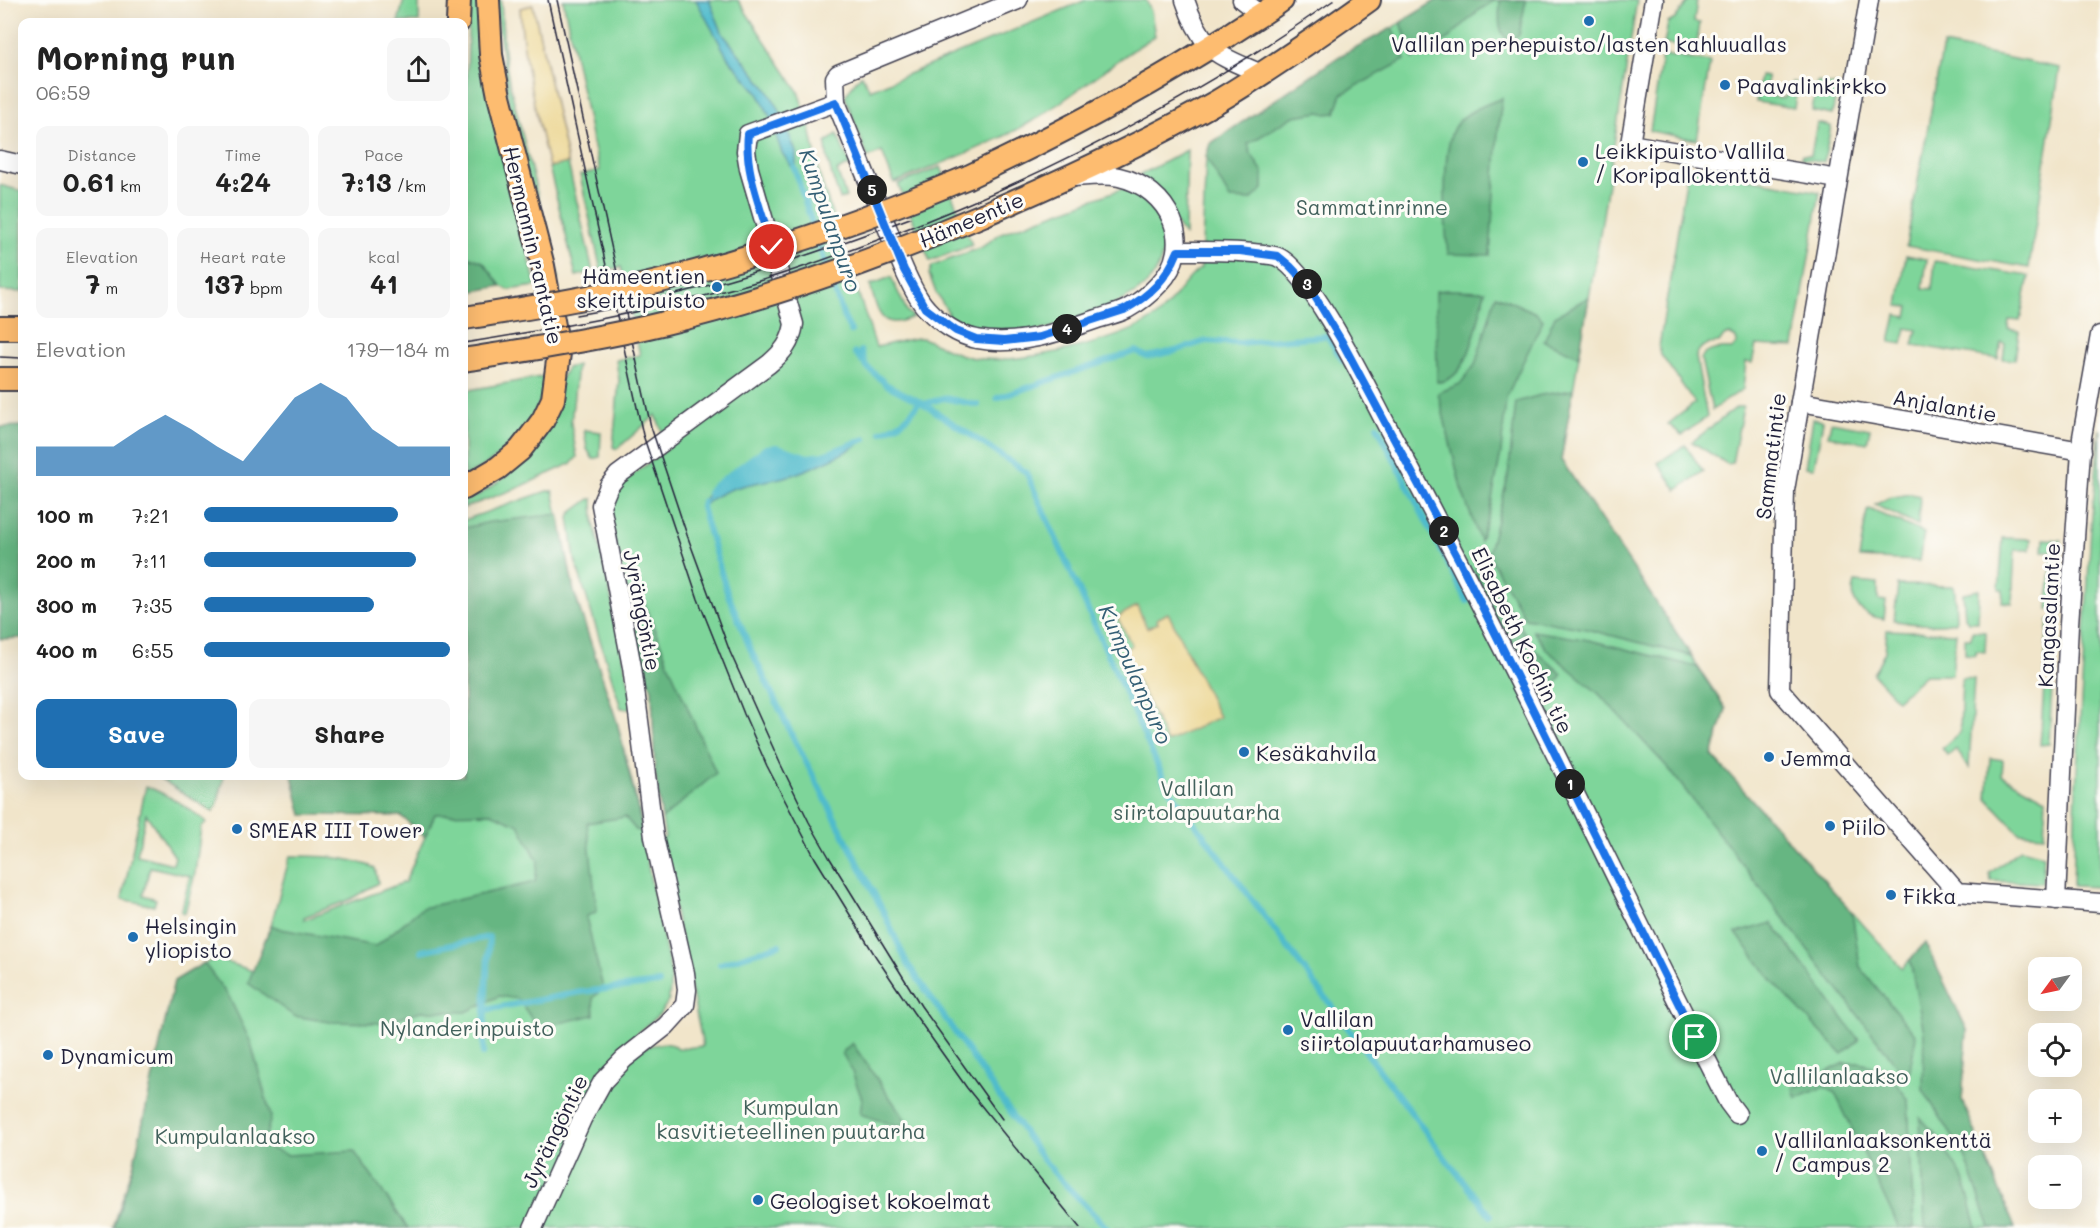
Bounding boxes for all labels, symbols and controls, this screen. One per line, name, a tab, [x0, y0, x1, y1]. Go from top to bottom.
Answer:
marker: Vallilan perhepuisto/lasten kahluuallas	[1582, 14, 1596, 28]
place label: Vallilan perhepuisto/lasten kahluuallas	[1391, 30, 1787, 57]
text: Morning run	[36, 35, 236, 78]
button: share	[387, 38, 450, 101]
place label: Paavalinkirkko	[1737, 72, 1886, 99]
marker: Paavalinkirkko	[1718, 78, 1732, 92]
text: 06:59	[36, 79, 90, 105]
place label: Leikkipuisto Vallila / Koripallokenttä	[1595, 137, 1786, 188]
street label: Hermannin rantatie	[498, 143, 570, 347]
text: Distance	[68, 144, 136, 165]
text: Time	[225, 144, 261, 165]
text: Pace	[364, 144, 404, 165]
water label: Kumpulanpuro	[793, 145, 869, 295]
marker: Leikkipuisto Vallila / Koripallokenttä	[1576, 155, 1590, 169]
text: 0.61	[63, 165, 115, 199]
text: 4:24	[215, 165, 271, 199]
text: 7:13	[342, 165, 392, 199]
text: km	[115, 175, 141, 196]
text: /km	[392, 175, 426, 196]
pin: 5	[857, 175, 887, 205]
text: 5	[867, 179, 877, 200]
street label: Hämeentie	[915, 185, 1027, 253]
park label: Sammatinrinne	[1296, 193, 1448, 220]
pin	[746, 221, 797, 272]
icon: check	[755, 230, 788, 263]
text: Elevation	[66, 246, 138, 267]
text: Heart rate	[200, 246, 286, 267]
text: kcal	[368, 246, 400, 267]
place label: Hämeentien skeittipuisto	[577, 262, 705, 313]
text: 7	[86, 267, 100, 301]
text: 137	[203, 267, 245, 301]
text: 41	[370, 267, 398, 301]
pin: 3	[1292, 269, 1322, 299]
text: 3	[1302, 273, 1312, 294]
text: m	[100, 277, 118, 298]
text: bpm	[245, 277, 283, 298]
marker: Hämeentien skeittipuisto	[710, 280, 724, 294]
pin: 4	[1052, 314, 1082, 344]
text: 4	[1062, 318, 1072, 339]
text: Elevation	[36, 336, 126, 362]
text: 179–184 m	[347, 336, 450, 362]
street label: Anjalantie	[1891, 383, 1999, 427]
street label: Sammatintie	[1749, 391, 1791, 521]
text: 100 m	[36, 502, 94, 528]
text: 7:21	[132, 502, 169, 528]
pin: 2	[1429, 516, 1459, 546]
text: 2	[1440, 520, 1448, 541]
street label: Elisabeth Kochin tie	[1466, 542, 1580, 738]
street label: Kangasalantie	[2031, 542, 2065, 688]
text: 200 m	[36, 547, 96, 573]
text: 7:11	[132, 547, 167, 573]
street label: Jyrängöntie	[618, 547, 668, 673]
text: 300 m	[36, 592, 97, 618]
text: 7:35	[132, 592, 173, 618]
water label: Kumpulanpuro	[1092, 600, 1180, 748]
text: 400 m	[36, 637, 97, 663]
text: 6:55	[132, 637, 174, 663]
button: Save	[36, 699, 237, 768]
button: Share	[249, 699, 450, 768]
place label: Kesäkahvila	[1256, 739, 1377, 766]
place label: Jemma	[1781, 744, 1852, 771]
marker: Kesäkahvila	[1237, 745, 1251, 759]
marker: Jemma	[1762, 750, 1776, 764]
pin: 1	[1555, 769, 1585, 799]
text: 1	[1566, 773, 1574, 794]
park label: Vallilan siirtolapuutarha	[1113, 774, 1281, 825]
place label: Piilo	[1842, 813, 1885, 840]
place label: SMEAR III Tower	[249, 816, 423, 843]
marker: Piilo	[1823, 819, 1837, 833]
marker: SMEAR III Tower	[230, 822, 244, 836]
place label: Fikka	[1903, 882, 1957, 909]
marker: Fikka	[1884, 888, 1898, 902]
place label: Helsingin yliopisto	[145, 912, 237, 963]
marker: Helsingin yliopisto	[126, 930, 140, 944]
north arrow	[2028, 957, 2082, 1011]
map controls	[2028, 957, 2082, 1209]
place label: Vallilan siirtolapuutarhamuseo	[1300, 1005, 1531, 1056]
pin	[1669, 1011, 1720, 1062]
park label: Nylanderinpuisto	[380, 1014, 554, 1041]
icon: arrive	[1678, 1020, 1711, 1053]
marker: Vallilan siirtolapuutarhamuseo	[1281, 1023, 1295, 1037]
button: locate	[2028, 1023, 2082, 1077]
place label: Dynamicum	[60, 1042, 174, 1069]
marker: Dynamicum	[41, 1048, 55, 1062]
park label: Vallilanlaakso	[1770, 1062, 1908, 1089]
street label: Jyrängöntie	[515, 1070, 593, 1192]
button: +	[2028, 1089, 2082, 1143]
park label: Kumpulan kasvitieteellinen puutarha	[656, 1093, 926, 1144]
park label: Kumpulanlaakso	[155, 1122, 315, 1149]
place label: Vallilanlaaksonkenttä / Campus 2	[1774, 1126, 1992, 1177]
marker: Vallilanlaaksonkenttä / Campus 2	[1755, 1144, 1769, 1158]
button: −	[2028, 1155, 2082, 1209]
place label: Geologiset kokoelmat	[770, 1187, 991, 1214]
marker: Geologiset kokoelmat	[751, 1193, 765, 1207]

